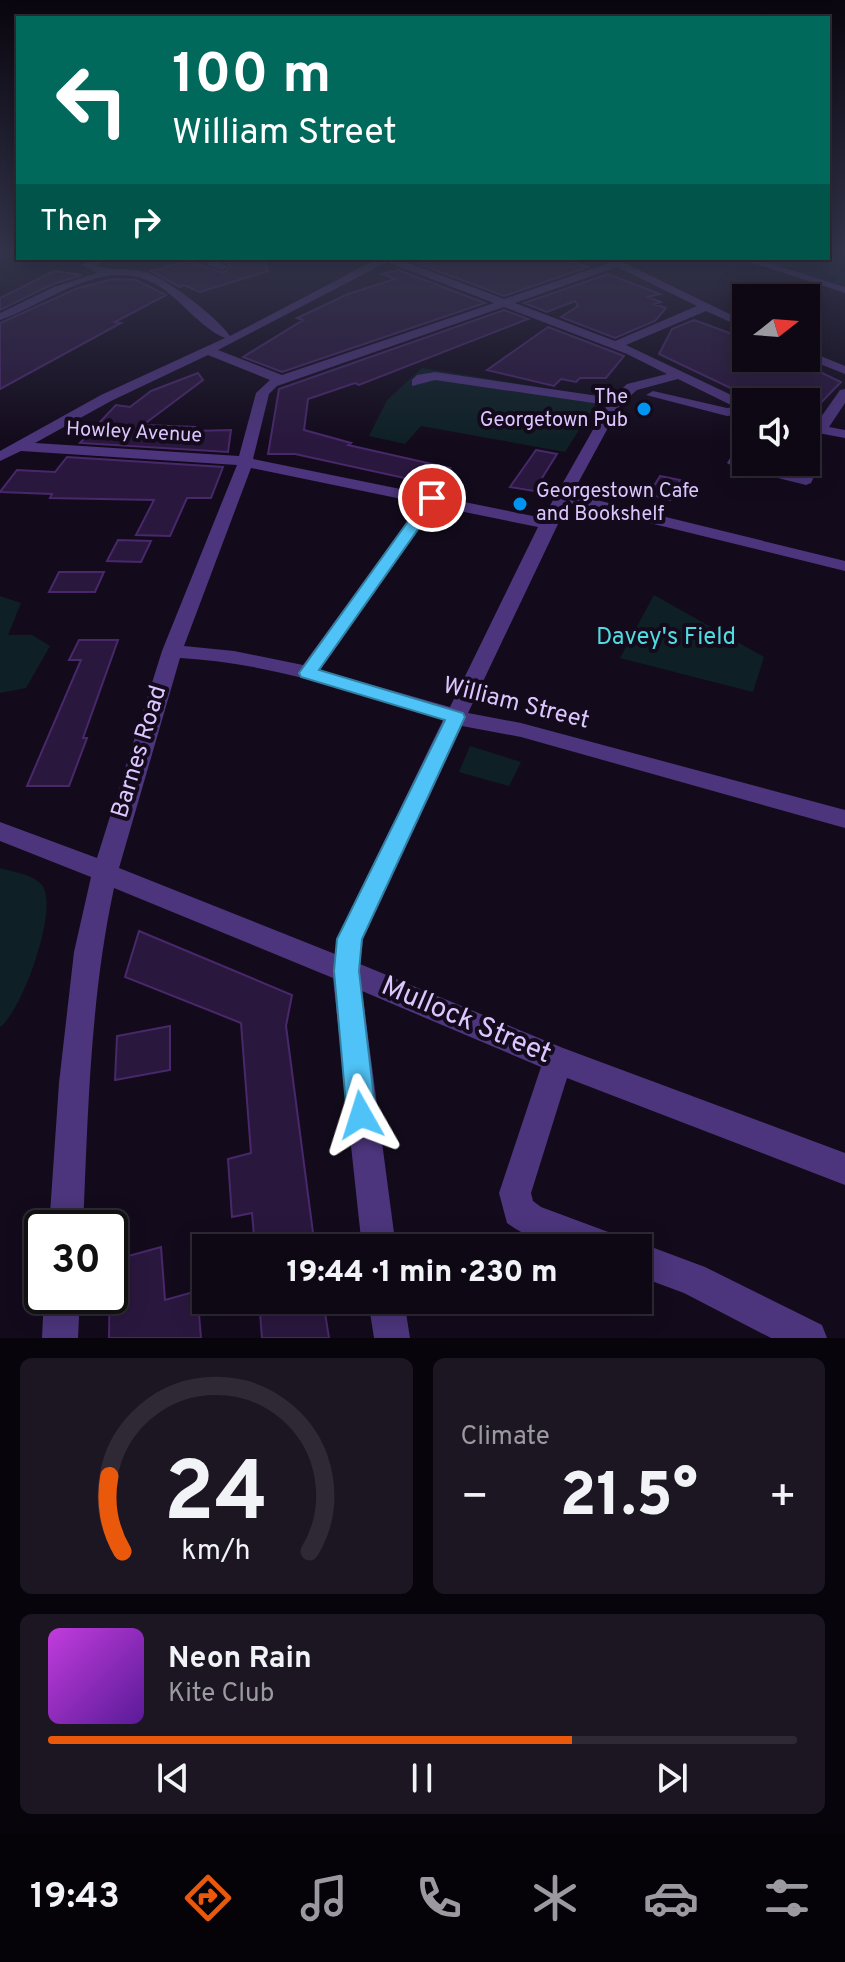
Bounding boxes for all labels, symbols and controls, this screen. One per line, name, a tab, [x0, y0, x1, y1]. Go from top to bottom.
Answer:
text: 100 m	[172, 42, 331, 112]
icon: left	[40, 48, 144, 152]
text: William Street	[172, 111, 397, 157]
icon: right	[124, 200, 168, 244]
text: Then	[40, 204, 108, 241]
north arrow	[732, 284, 820, 372]
map controls	[732, 284, 820, 476]
place label: The Georgetown Pub	[480, 385, 628, 434]
button: sound	[732, 388, 820, 476]
marker: The Georgetown Pub	[635, 400, 653, 418]
street label: Howley Avenue	[65, 416, 203, 450]
pin	[398, 464, 466, 532]
icon: arrive	[410, 476, 454, 520]
place label: Georgestown Cafe and Bookshelf	[536, 479, 699, 528]
marker: Georgestown Cafe and Bookshelf	[511, 495, 529, 513]
park label: Davey's Field	[596, 623, 736, 653]
street label: William Street	[440, 671, 592, 737]
street label: Barnes Road	[106, 682, 174, 822]
street label: Mullock Street	[375, 969, 557, 1073]
position arrow	[319, 1073, 403, 1157]
speed limit sign: 30	[24, 1210, 128, 1314]
text: 19:44 · 1 min · 230 m	[286, 1255, 558, 1292]
text: Climate	[461, 1421, 550, 1454]
text: 24	[164, 1445, 268, 1550]
text: 21.5°	[560, 1461, 698, 1537]
text: −	[461, 1471, 489, 1527]
text: +	[769, 1471, 797, 1527]
text: km/h	[182, 1534, 251, 1570]
text: Neon Rain	[168, 1641, 312, 1678]
text: Kite Club	[168, 1678, 274, 1711]
icon: previous	[151, 1756, 195, 1800]
icon: pause	[400, 1756, 444, 1800]
icon: next	[650, 1756, 694, 1800]
icon: directions	[180, 1870, 236, 1926]
icon: music	[296, 1870, 352, 1926]
icon: phone	[411, 1870, 467, 1926]
icon: climate	[527, 1870, 583, 1926]
icon: car	[643, 1870, 699, 1926]
icon: filters	[759, 1870, 815, 1926]
text: 19:43	[30, 1875, 120, 1921]

